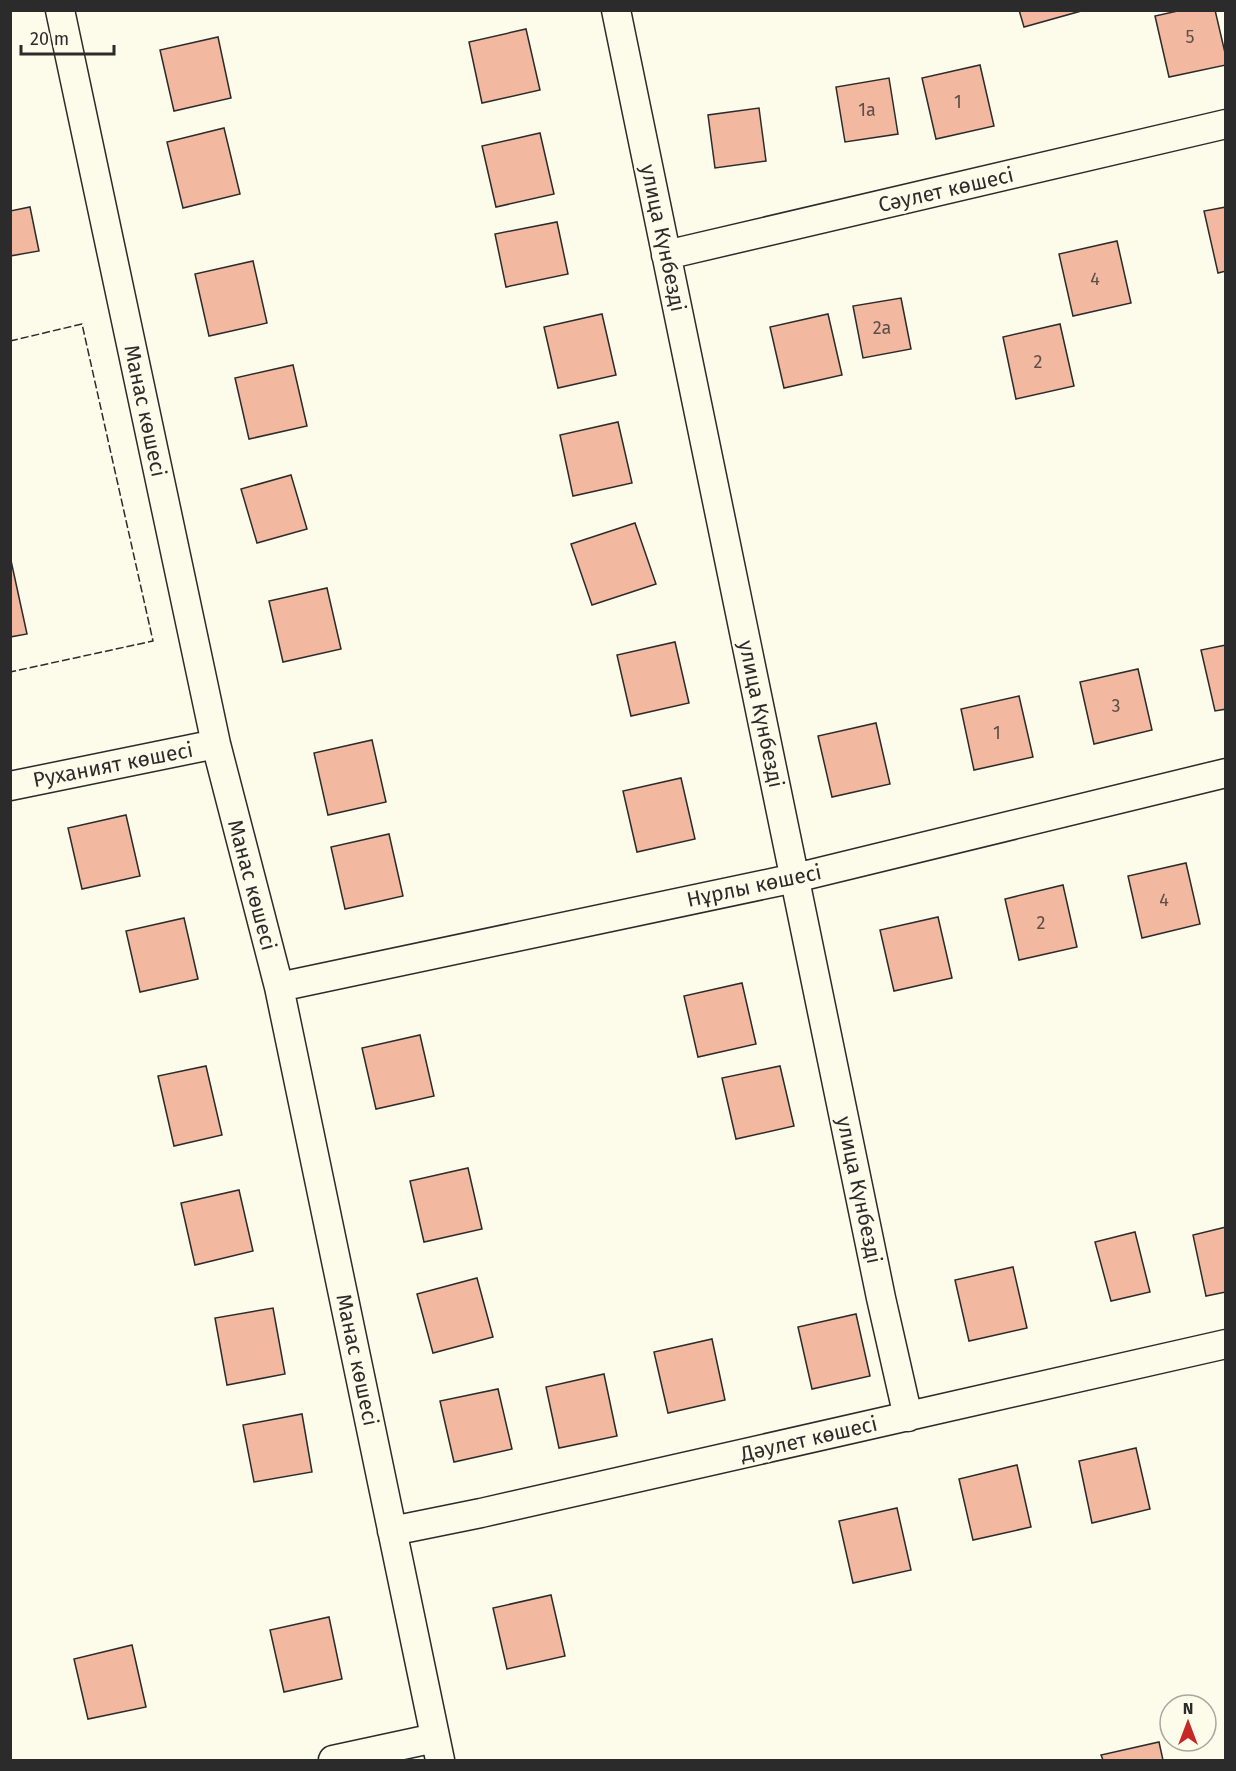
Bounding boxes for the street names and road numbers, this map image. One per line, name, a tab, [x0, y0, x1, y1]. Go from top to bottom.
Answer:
street label: улица Күнбезді	[635, 162, 691, 314]
street label: Сәулет көшесі	[876, 162, 1016, 218]
street label: Манас көшесі	[118, 343, 172, 479]
street label: улица Күнбезді	[733, 638, 789, 790]
street label: Руханият көшесі	[31, 737, 195, 793]
street label: Манас көшесі	[222, 817, 282, 953]
street label: Нұрлы көшесі	[684, 859, 824, 913]
street label: улица Күнбезді	[831, 1114, 887, 1266]
street label: Манас көшесі	[330, 1292, 384, 1428]
street label: Дәулет көшесі	[737, 1411, 880, 1468]

